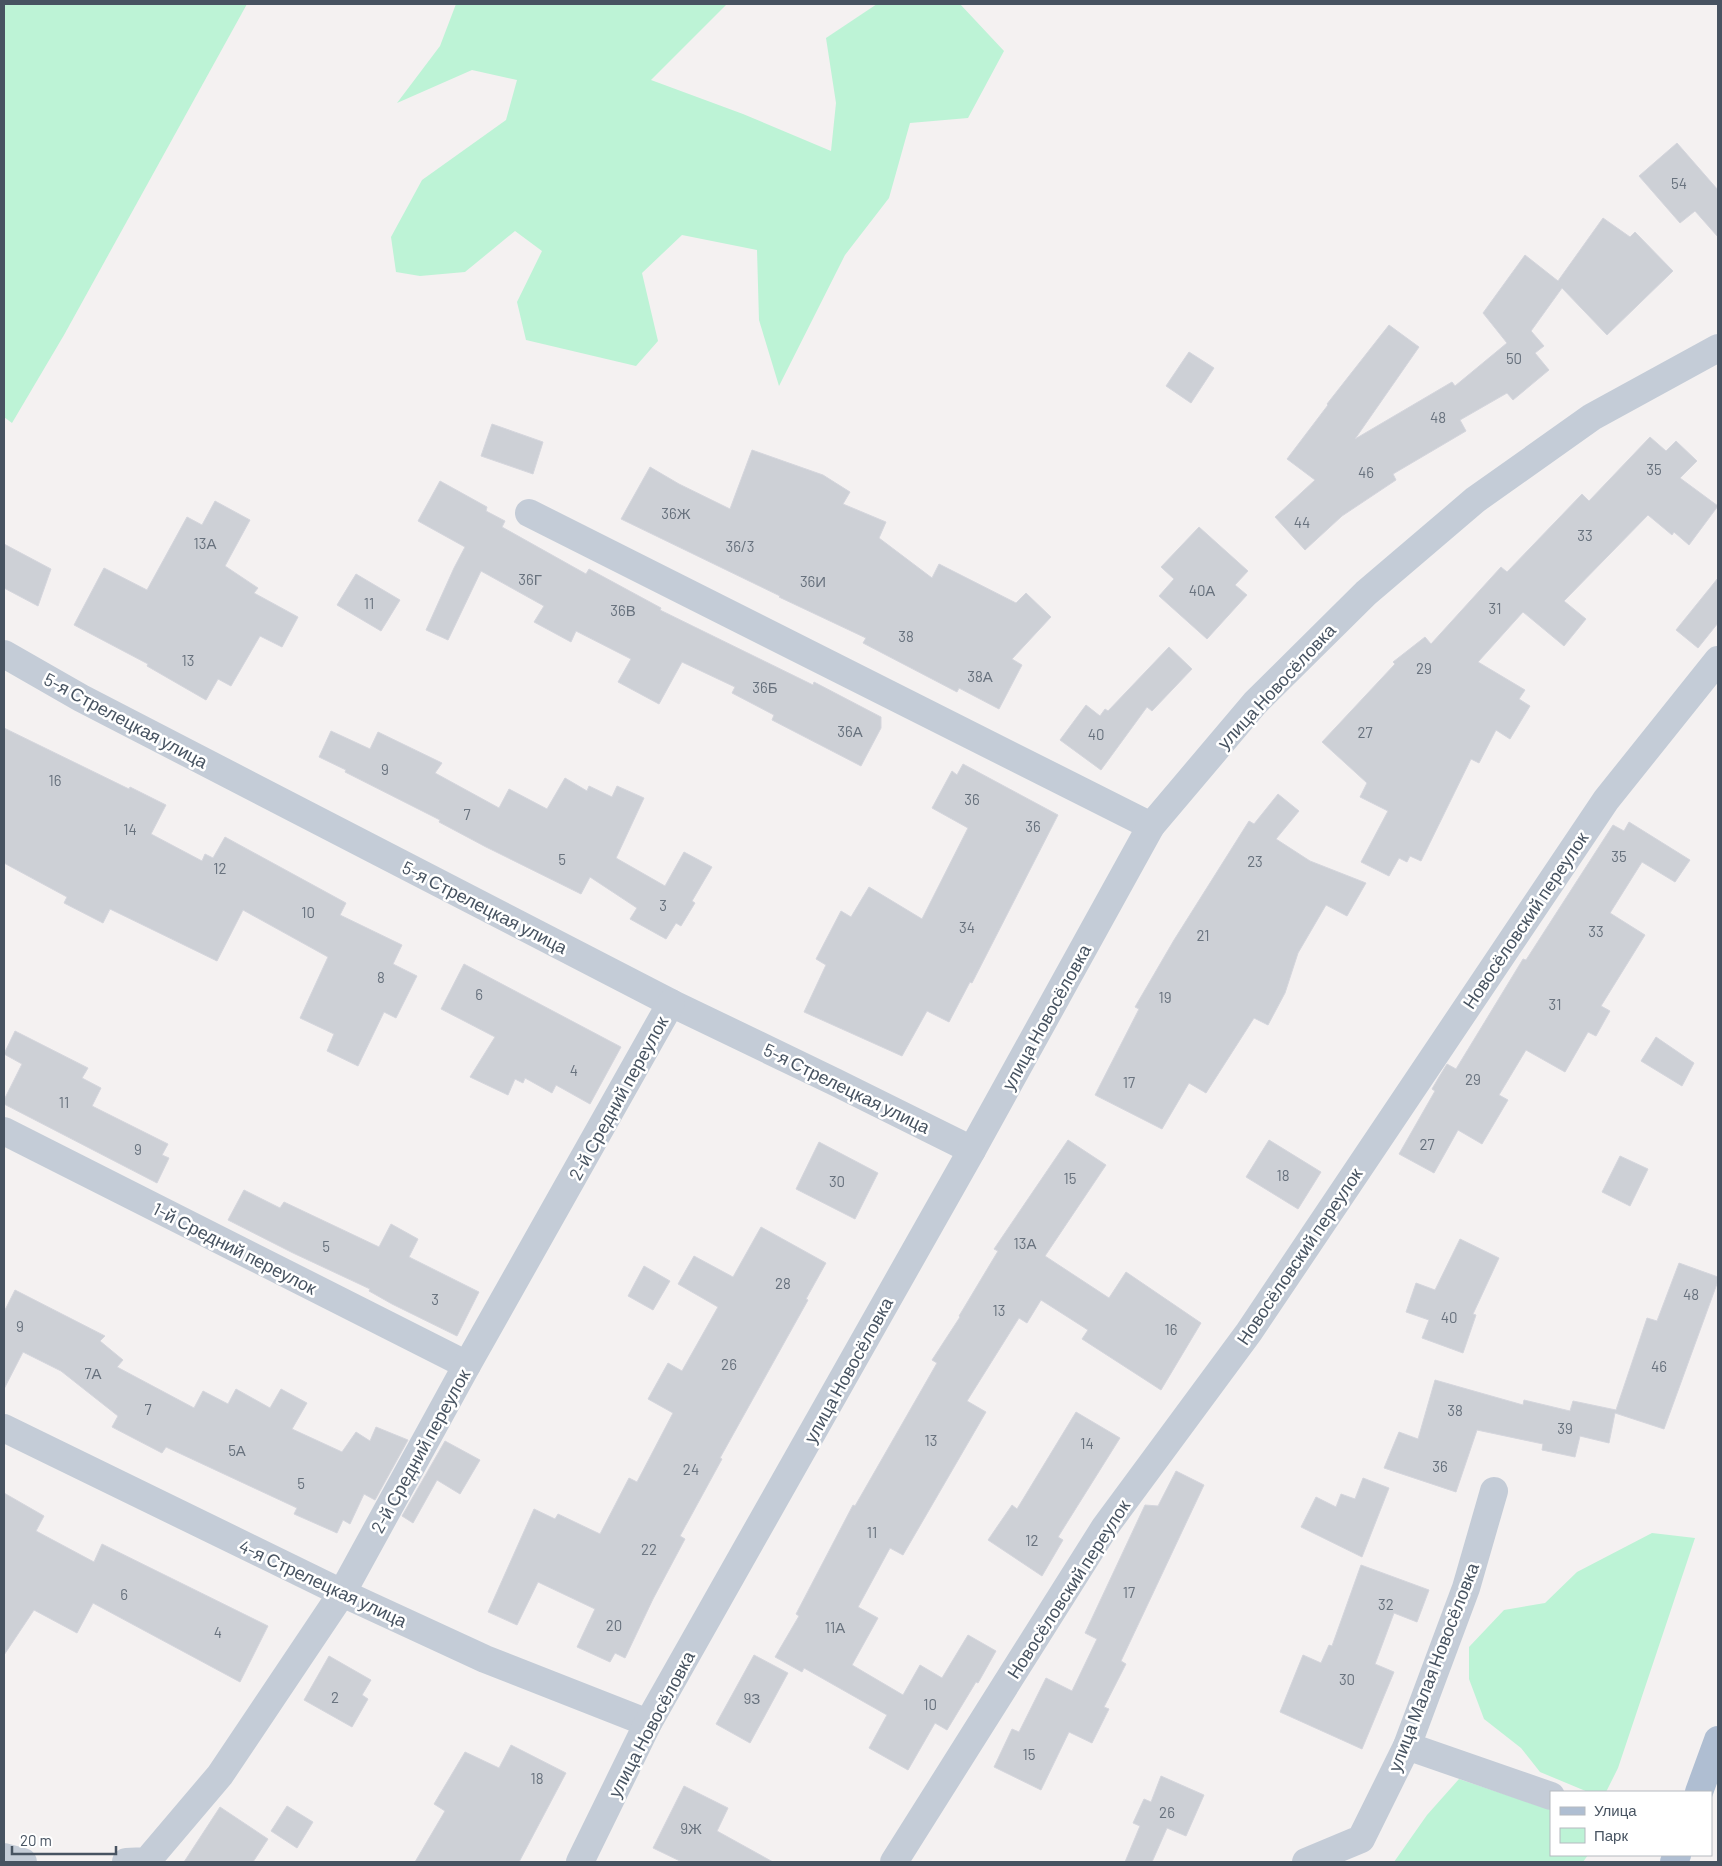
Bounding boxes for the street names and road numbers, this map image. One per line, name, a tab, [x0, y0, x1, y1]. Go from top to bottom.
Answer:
street label: улица Новосёловка	[1212, 618, 1340, 753]
street label: 5-я Стрелецкая улица	[40, 667, 213, 773]
street label: Новосёловский переулок	[1457, 827, 1593, 1013]
street label: 5-я Стрелецкая улица	[399, 856, 572, 959]
street label: улица Новосёловка	[997, 940, 1096, 1094]
street label: 2-й Средний переулок	[564, 1012, 672, 1184]
street label: 5-я Стрелецкая улица	[760, 1038, 935, 1138]
street label: Новосёловский переулок	[1231, 1163, 1367, 1349]
street label: 1-й Средний переулок	[150, 1197, 321, 1299]
street label: улица Новосёловка	[799, 1293, 898, 1447]
street label: 2-й Средний переулок	[366, 1365, 474, 1537]
street label: Новосёловский переулок	[1002, 1495, 1134, 1683]
street label: 4-я Стрелецкая улица	[235, 1534, 411, 1632]
street label: улица Малая Новосёловка	[1383, 1558, 1483, 1775]
street label: улица Новосёловка	[603, 1646, 699, 1801]

